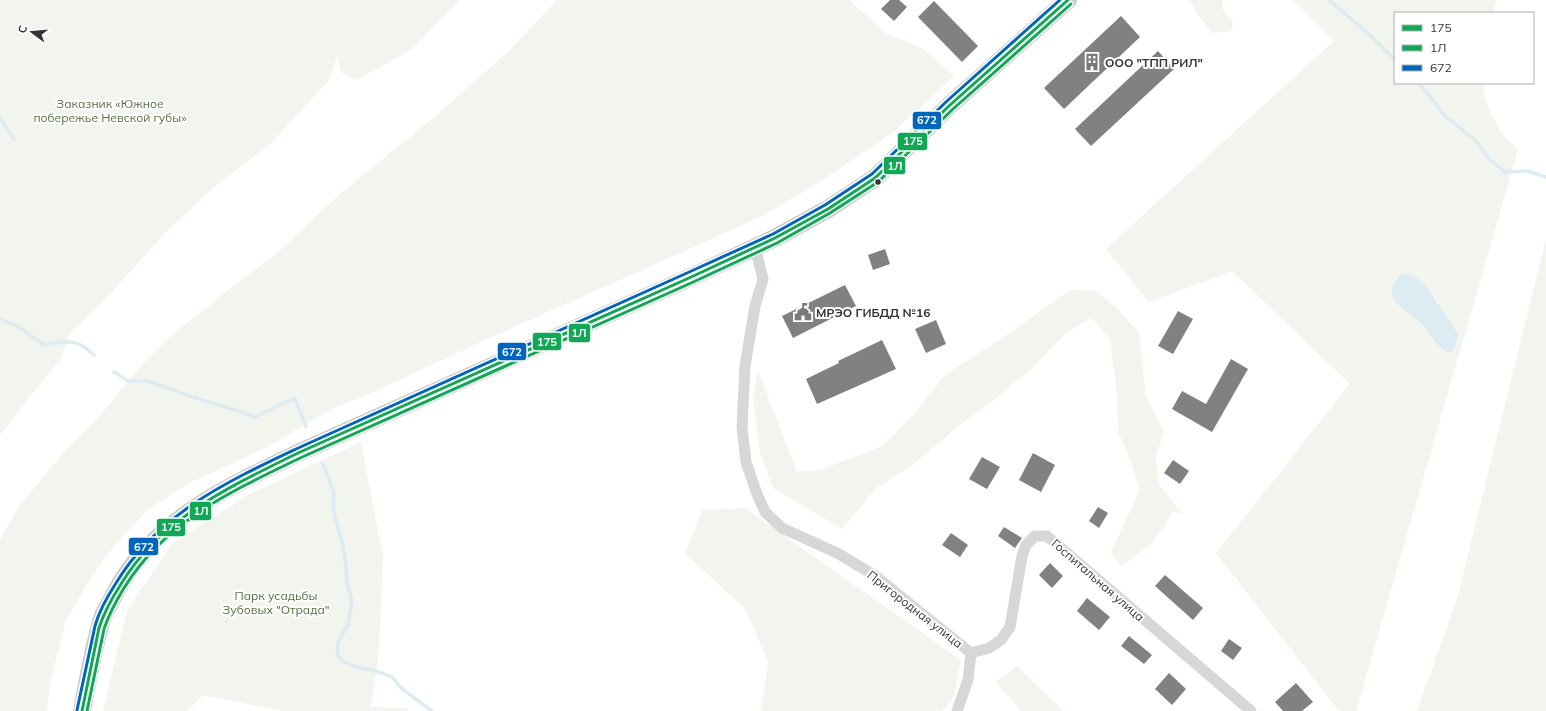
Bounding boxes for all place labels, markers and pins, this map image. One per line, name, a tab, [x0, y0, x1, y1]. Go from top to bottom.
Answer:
building icon: ООО "ТПП РИЛ"	[1082, 52, 1102, 72]
place label: ООО "ТПП РИЛ"	[1105, 55, 1203, 70]
unlabelled marker	[873, 177, 883, 187]
public building icon: МРЭО ГИБДД №16	[793, 302, 813, 322]
place label: МРЭО ГИБДД №16	[816, 305, 930, 320]

